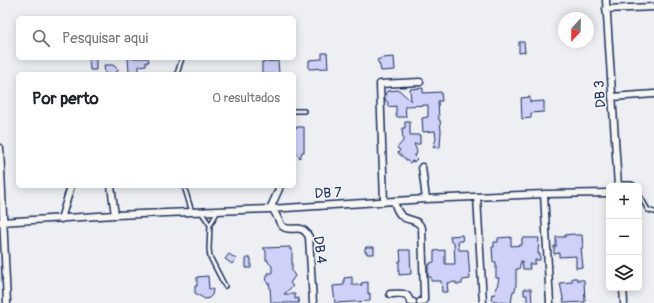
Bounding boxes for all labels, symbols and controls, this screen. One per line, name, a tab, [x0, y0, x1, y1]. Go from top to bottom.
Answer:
north arrow	[558, 12, 594, 48]
search box	[16, 16, 296, 60]
icon: search	[30, 27, 52, 49]
text: Pesquisar aqui	[62, 29, 148, 48]
street label: DB 3	[591, 79, 609, 108]
text: Por perto	[32, 88, 99, 109]
text: 0 resultados	[212, 90, 280, 106]
map controls	[606, 183, 642, 291]
button: +	[606, 183, 642, 219]
street label: DB 7	[314, 184, 343, 202]
button: −	[606, 219, 642, 255]
street label: DB 4	[310, 235, 330, 265]
button: layers	[606, 255, 642, 291]

